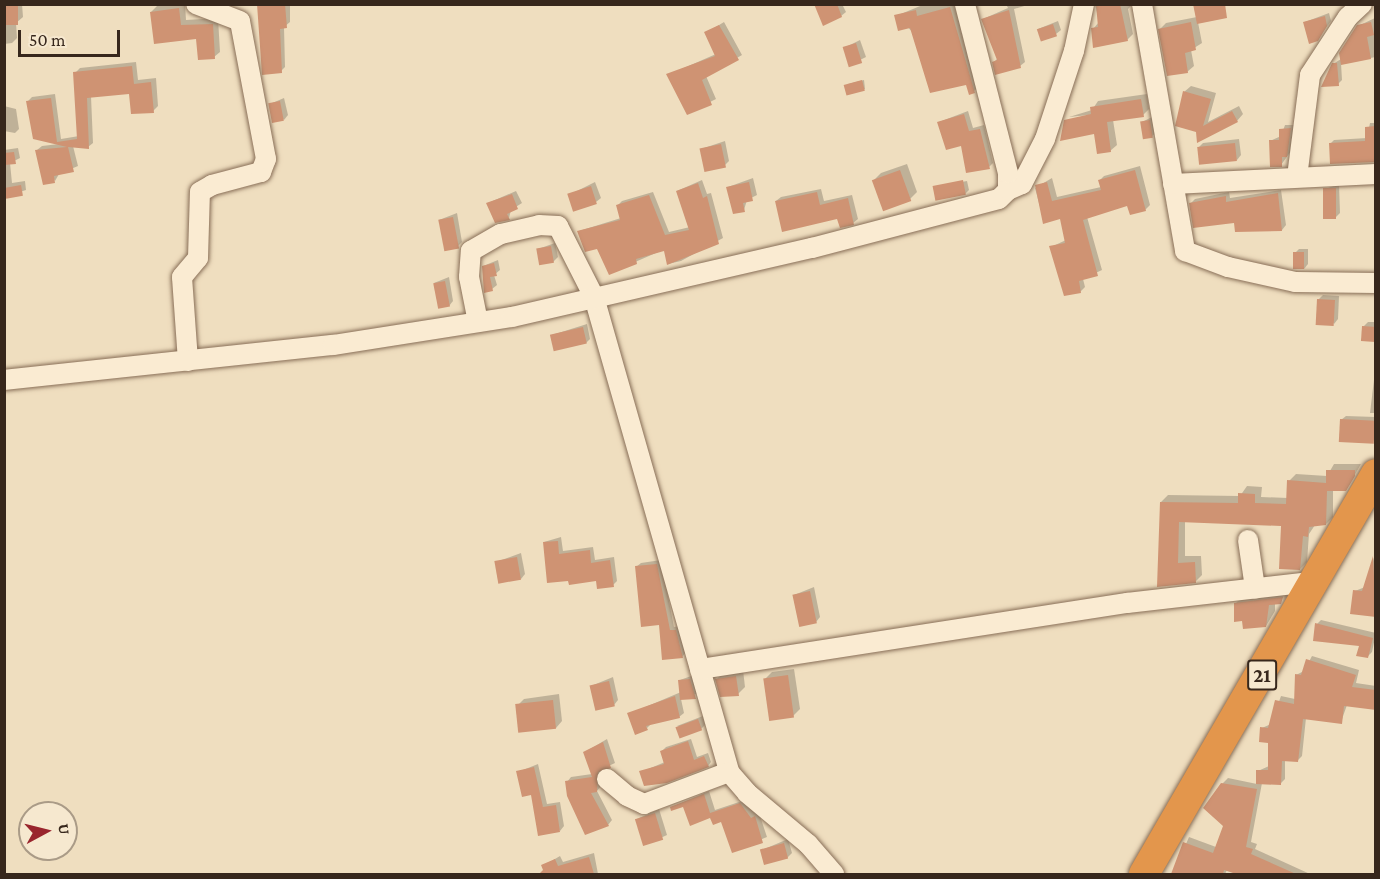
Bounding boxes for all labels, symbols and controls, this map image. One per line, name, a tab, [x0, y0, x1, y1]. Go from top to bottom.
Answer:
scale bar	[21, 18, 123, 56]
text: 50 m	[29, 30, 66, 50]
road number: 21	[1247, 658, 1277, 692]
north arrow	[18, 801, 78, 861]
text: U	[55, 823, 73, 835]

